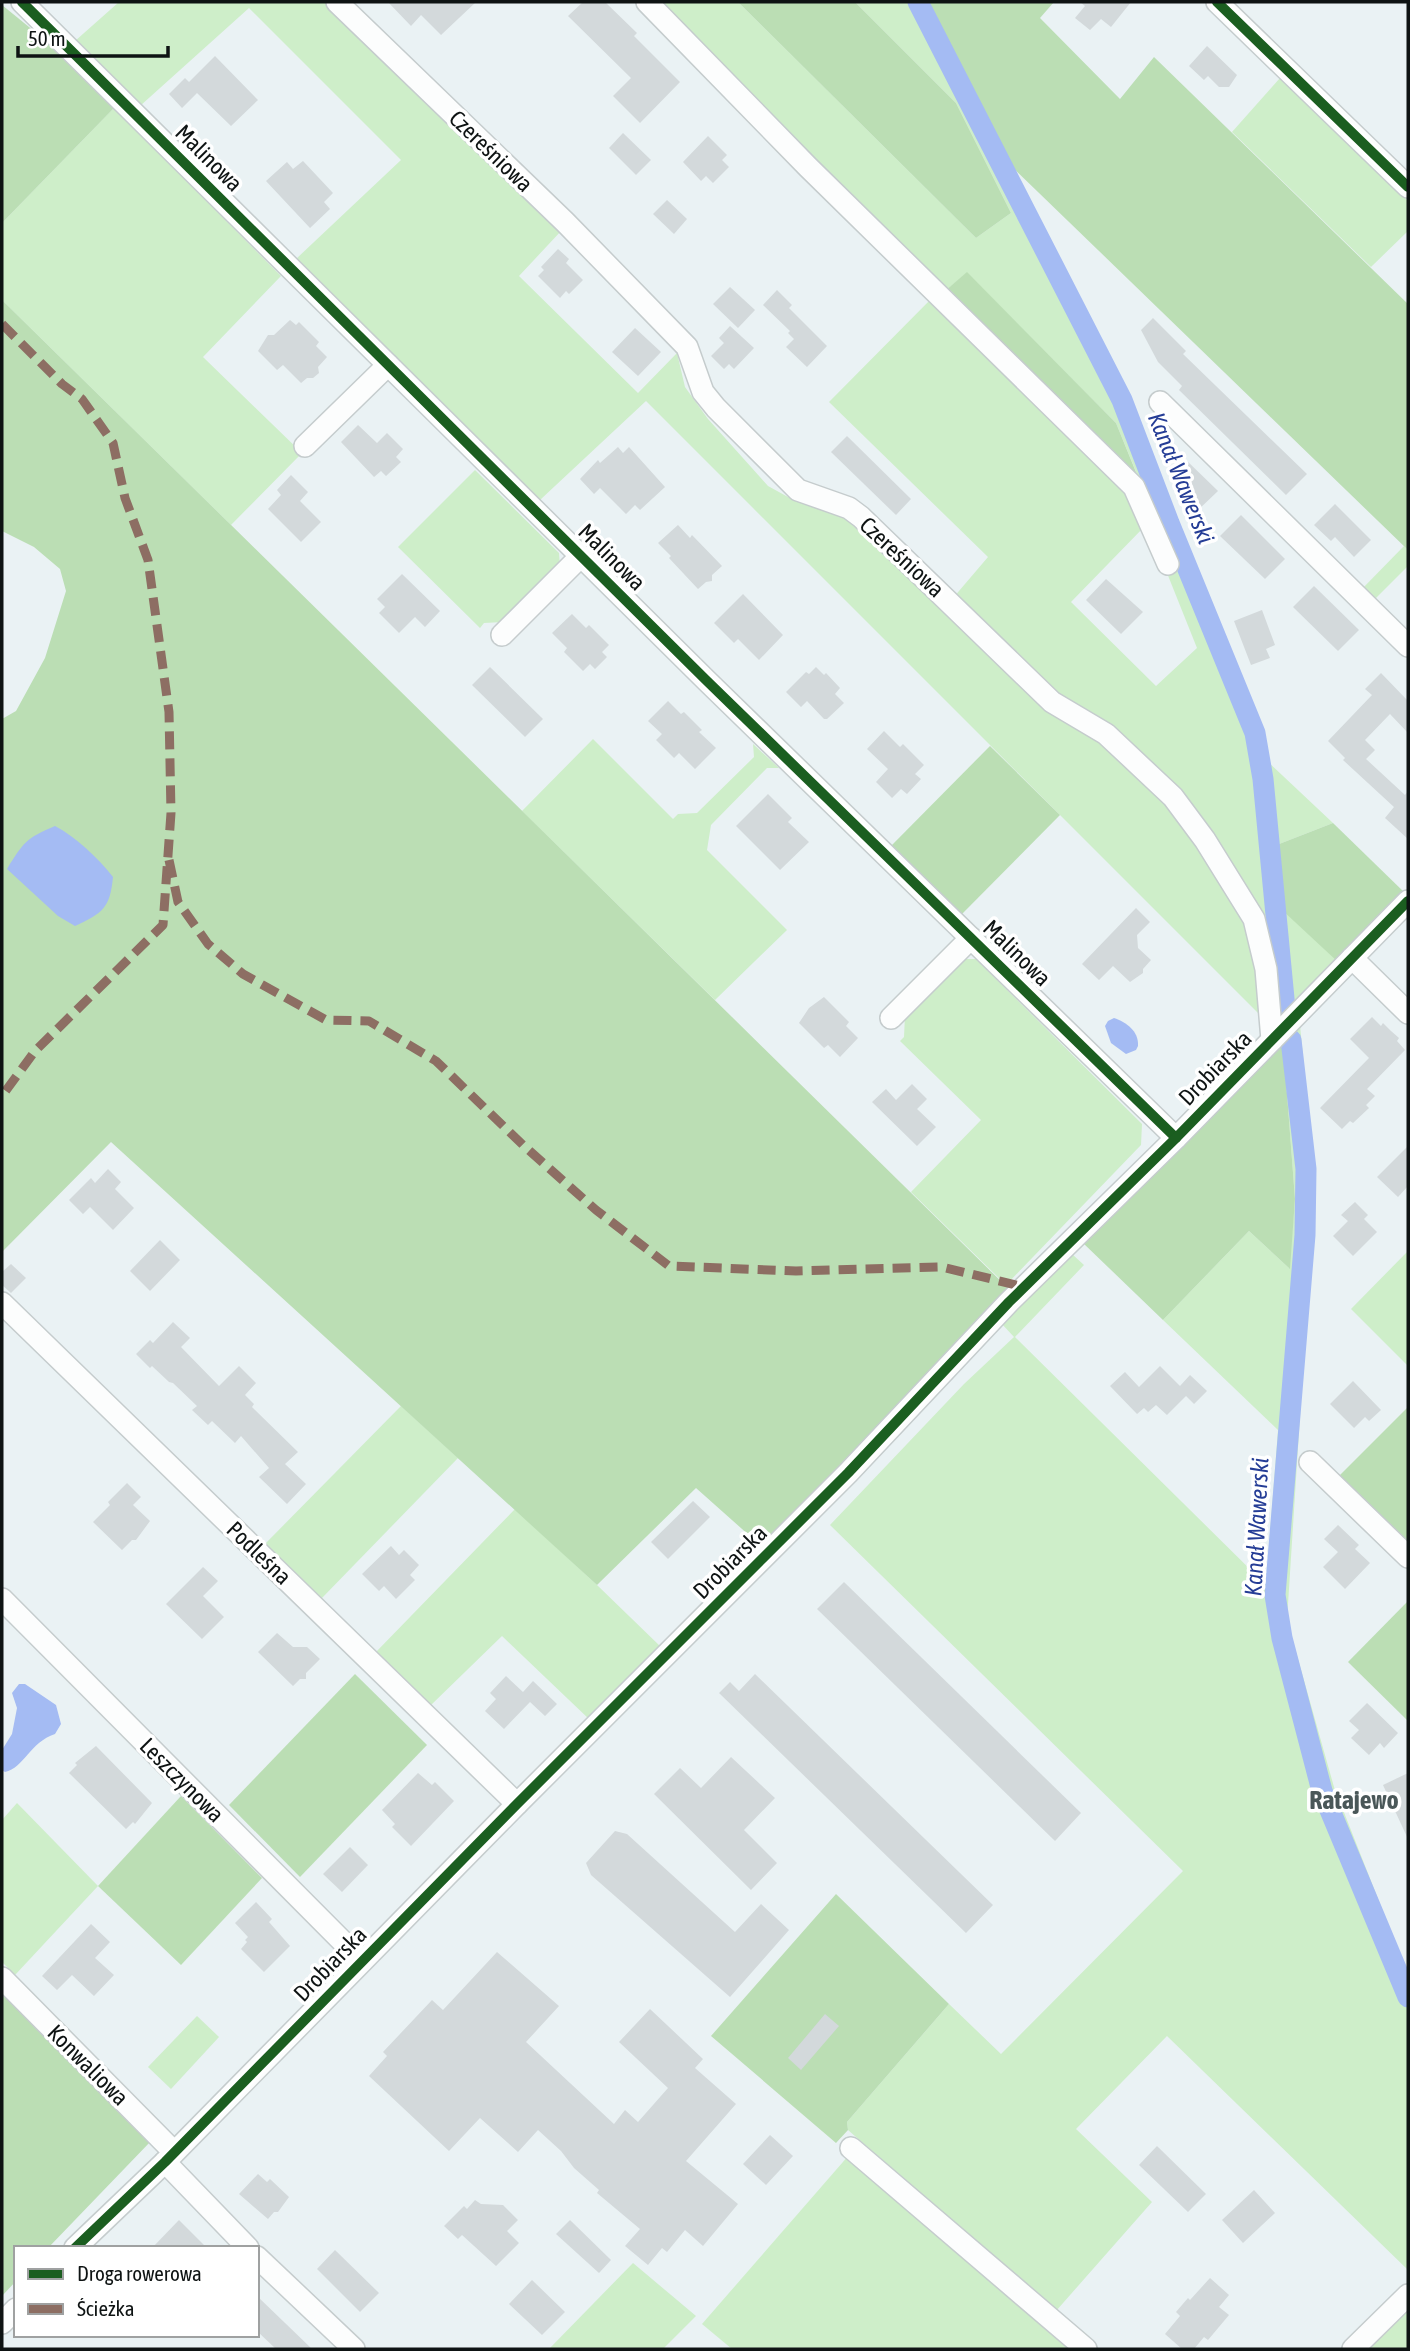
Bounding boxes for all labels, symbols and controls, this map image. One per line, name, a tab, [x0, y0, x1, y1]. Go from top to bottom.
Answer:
scale bar	[18, 14, 168, 58]
text: 50 m	[28, 26, 66, 50]
street label: Czereśniowa	[444, 105, 538, 197]
street label: Malinowa	[170, 119, 248, 197]
water label: Kanał Wawerski	[1143, 408, 1220, 547]
street label: Czereśniowa	[855, 512, 949, 602]
street label: Malinowa	[573, 518, 651, 596]
street label: Malinowa	[978, 915, 1056, 991]
street label: Drobiarska	[1173, 1025, 1257, 1111]
water label: Kanał Wawerski	[1239, 1457, 1274, 1597]
street label: Podleśna	[222, 1516, 296, 1590]
street label: Drobiarska	[688, 1520, 772, 1604]
street label: Leszczynowa	[135, 1733, 229, 1827]
district label: Ratajewo	[1309, 1785, 1399, 1815]
street label: Drobiarska	[288, 1921, 372, 2007]
street label: Konwaliowa	[42, 2019, 134, 2111]
legend	[14, 2246, 259, 2337]
text: Droga rowerowa	[77, 2261, 202, 2285]
text: Ścieżka	[77, 2296, 135, 2320]

